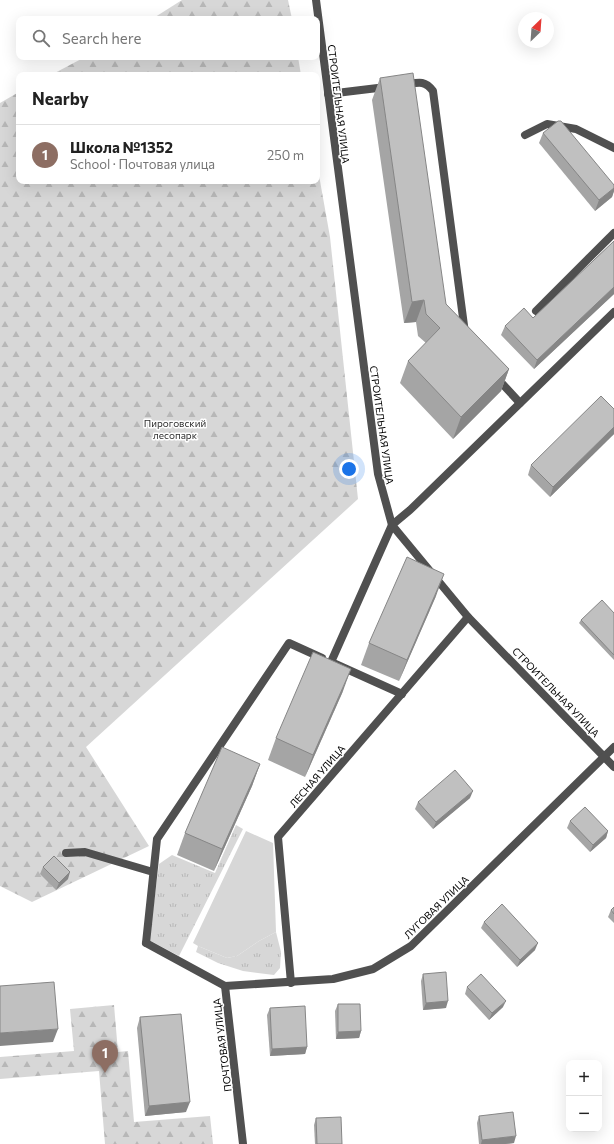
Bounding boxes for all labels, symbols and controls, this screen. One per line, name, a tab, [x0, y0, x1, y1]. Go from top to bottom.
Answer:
north arrow	[518, 12, 554, 48]
search box	[16, 16, 320, 60]
icon: search	[30, 27, 52, 49]
text: Search here	[62, 29, 141, 47]
street label: СТРОИТЕЛЬНАЯ УЛИЦА	[326, 44, 352, 164]
text: Nearby	[32, 88, 89, 109]
text: Школа №1352	[70, 138, 173, 156]
text: 1	[42, 147, 48, 163]
text: 250 m	[267, 147, 304, 163]
text: School · Почтовая улица	[70, 156, 215, 172]
street label: СТРОИТЕЛЬНАЯ УЛИЦА	[368, 365, 396, 485]
park label: Пироговский лесопарк	[144, 417, 206, 441]
your location	[339, 459, 359, 479]
street label: СТРОИТЕЛЬНАЯ УЛИЦА	[510, 645, 602, 739]
street label: ЛЕСНАЯ УЛИЦА	[287, 742, 347, 810]
street label: ЛУГОВАЯ УЛИЦА	[401, 873, 471, 941]
street label: ПОЧТОВАЯ УЛИЦА	[210, 998, 234, 1092]
pin: 1	[92, 1040, 118, 1073]
map controls	[566, 1060, 602, 1132]
button: +	[566, 1060, 602, 1096]
button: −	[566, 1096, 602, 1132]

